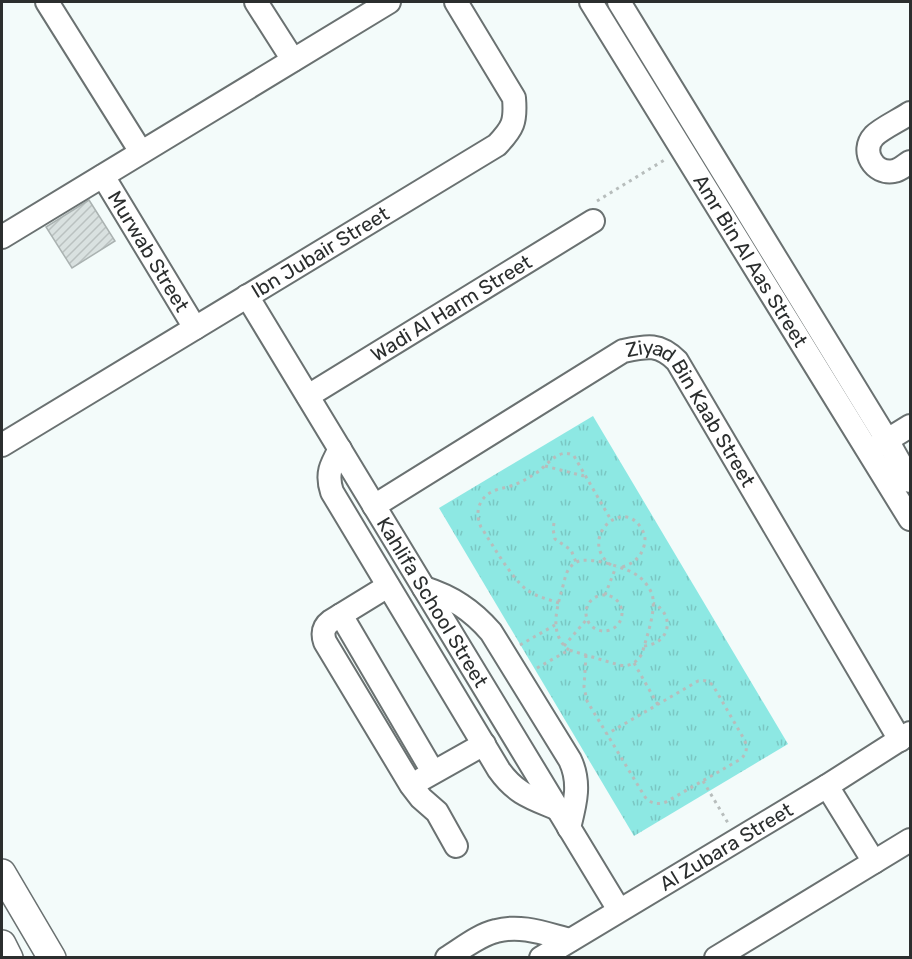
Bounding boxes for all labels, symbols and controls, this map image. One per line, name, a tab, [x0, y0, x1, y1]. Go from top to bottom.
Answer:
street label: Amr Bin Al Aas Street	[688, 170, 813, 351]
street label: Murwab Street	[103, 186, 194, 316]
street label: Ibn Jubair Street	[247, 201, 394, 303]
street label: Wadi Al Harm Street	[366, 250, 536, 367]
street label: Ziyad Bin Kaab Street	[624, 335, 760, 491]
street label: Kahlifa School Street	[372, 513, 493, 692]
street label: Al Zubara Street	[655, 797, 797, 896]

